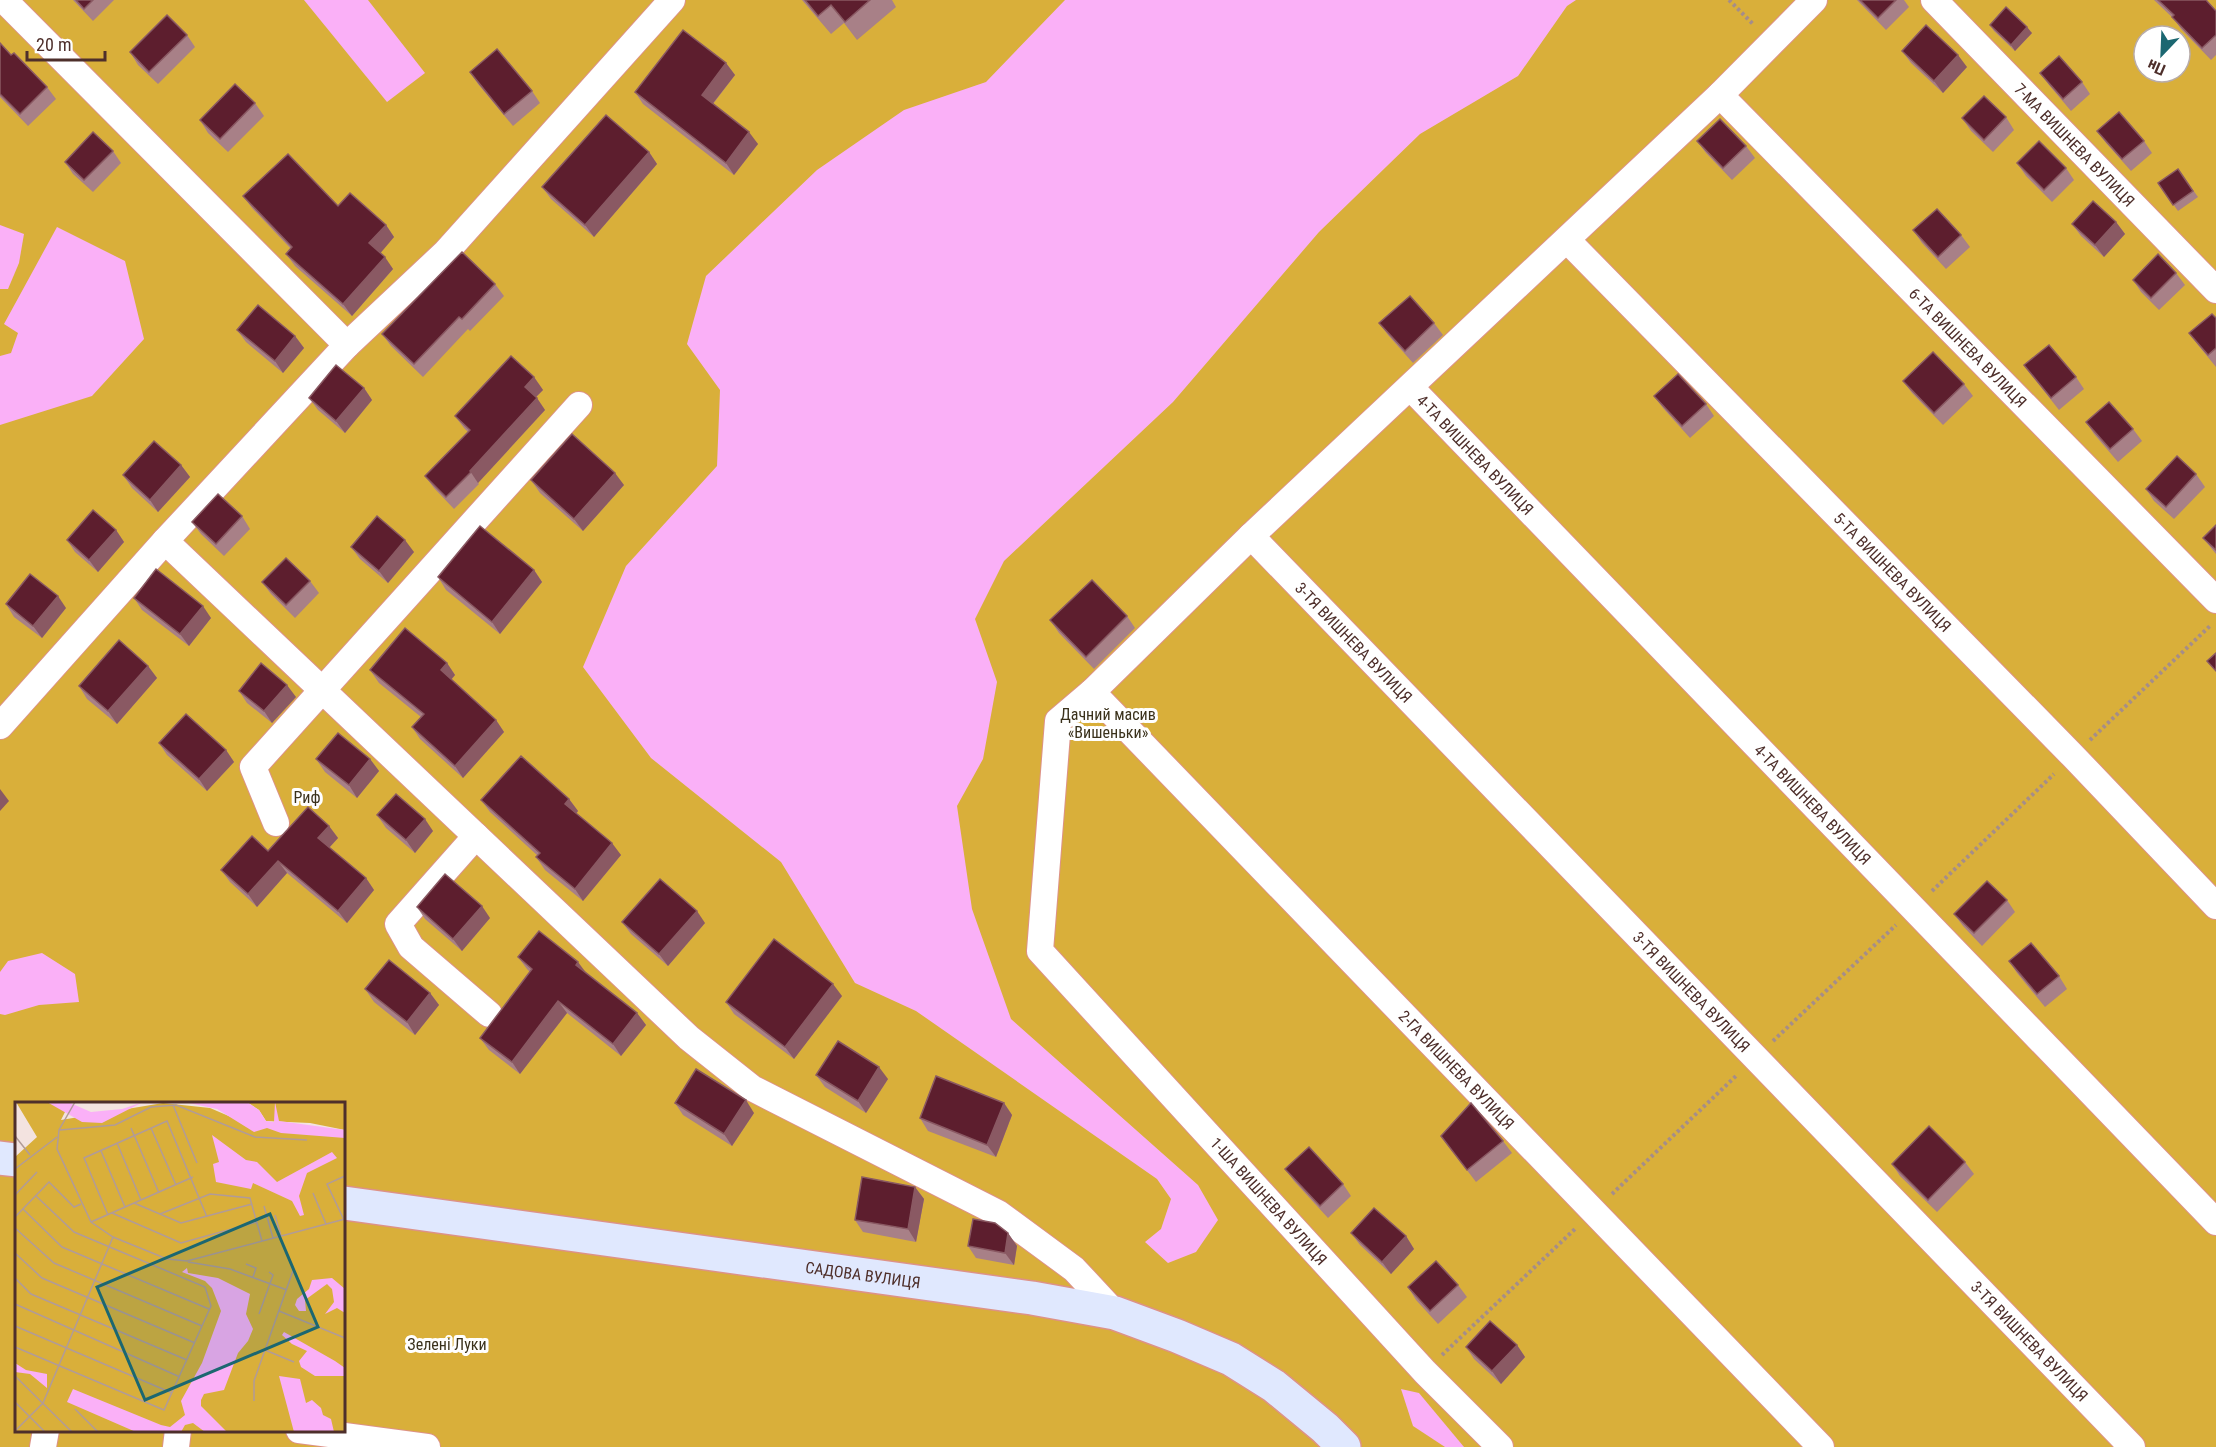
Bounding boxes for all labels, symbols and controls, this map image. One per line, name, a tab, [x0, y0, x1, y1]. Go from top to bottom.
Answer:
scale bar	[27, 24, 105, 62]
north arrow	[2132, 24, 2192, 84]
text: 20 m	[36, 34, 71, 55]
text: Пн	[2144, 55, 2168, 80]
street label: 7-МА ВИШНЕВА ВУЛИЦЯ	[2010, 80, 2139, 211]
street label: 6-ТА ВИШНЕВА ВУЛИЦЯ	[1905, 284, 2030, 412]
street label: 4-ТА ВИШНЕВА ВУЛИЦЯ	[1413, 391, 1537, 519]
street label: 5-ТА ВИШНЕВА ВУЛИЦЯ	[1830, 509, 1955, 636]
street label: 3-ТЯ ВИШНЕВА ВУЛИЦЯ	[1291, 579, 1416, 707]
park label: Дачний масив «Вишеньки»	[1060, 705, 1156, 742]
street label: 4-ТА ВИШНЕВА ВУЛИЦЯ	[1750, 741, 1875, 869]
park label: Риф	[293, 788, 321, 807]
street label: 3-ТЯ ВИШНЕВА ВУЛИЦЯ	[1629, 928, 1754, 1056]
street label: 2-ГА ВИШНЕВА ВУЛИЦЯ	[1394, 1006, 1518, 1134]
inset map	[15, 1102, 345, 1432]
street label: 1-ША ВИШНЕВА ВУЛИЦЯ	[1206, 1134, 1331, 1269]
street label: САДОВА ВУЛИЦЯ	[804, 1258, 922, 1293]
street label: 3-ТЯ ВИШНЕВА ВУЛИЦЯ	[1967, 1277, 2092, 1406]
park label: Зелені Луки	[407, 1335, 487, 1354]

